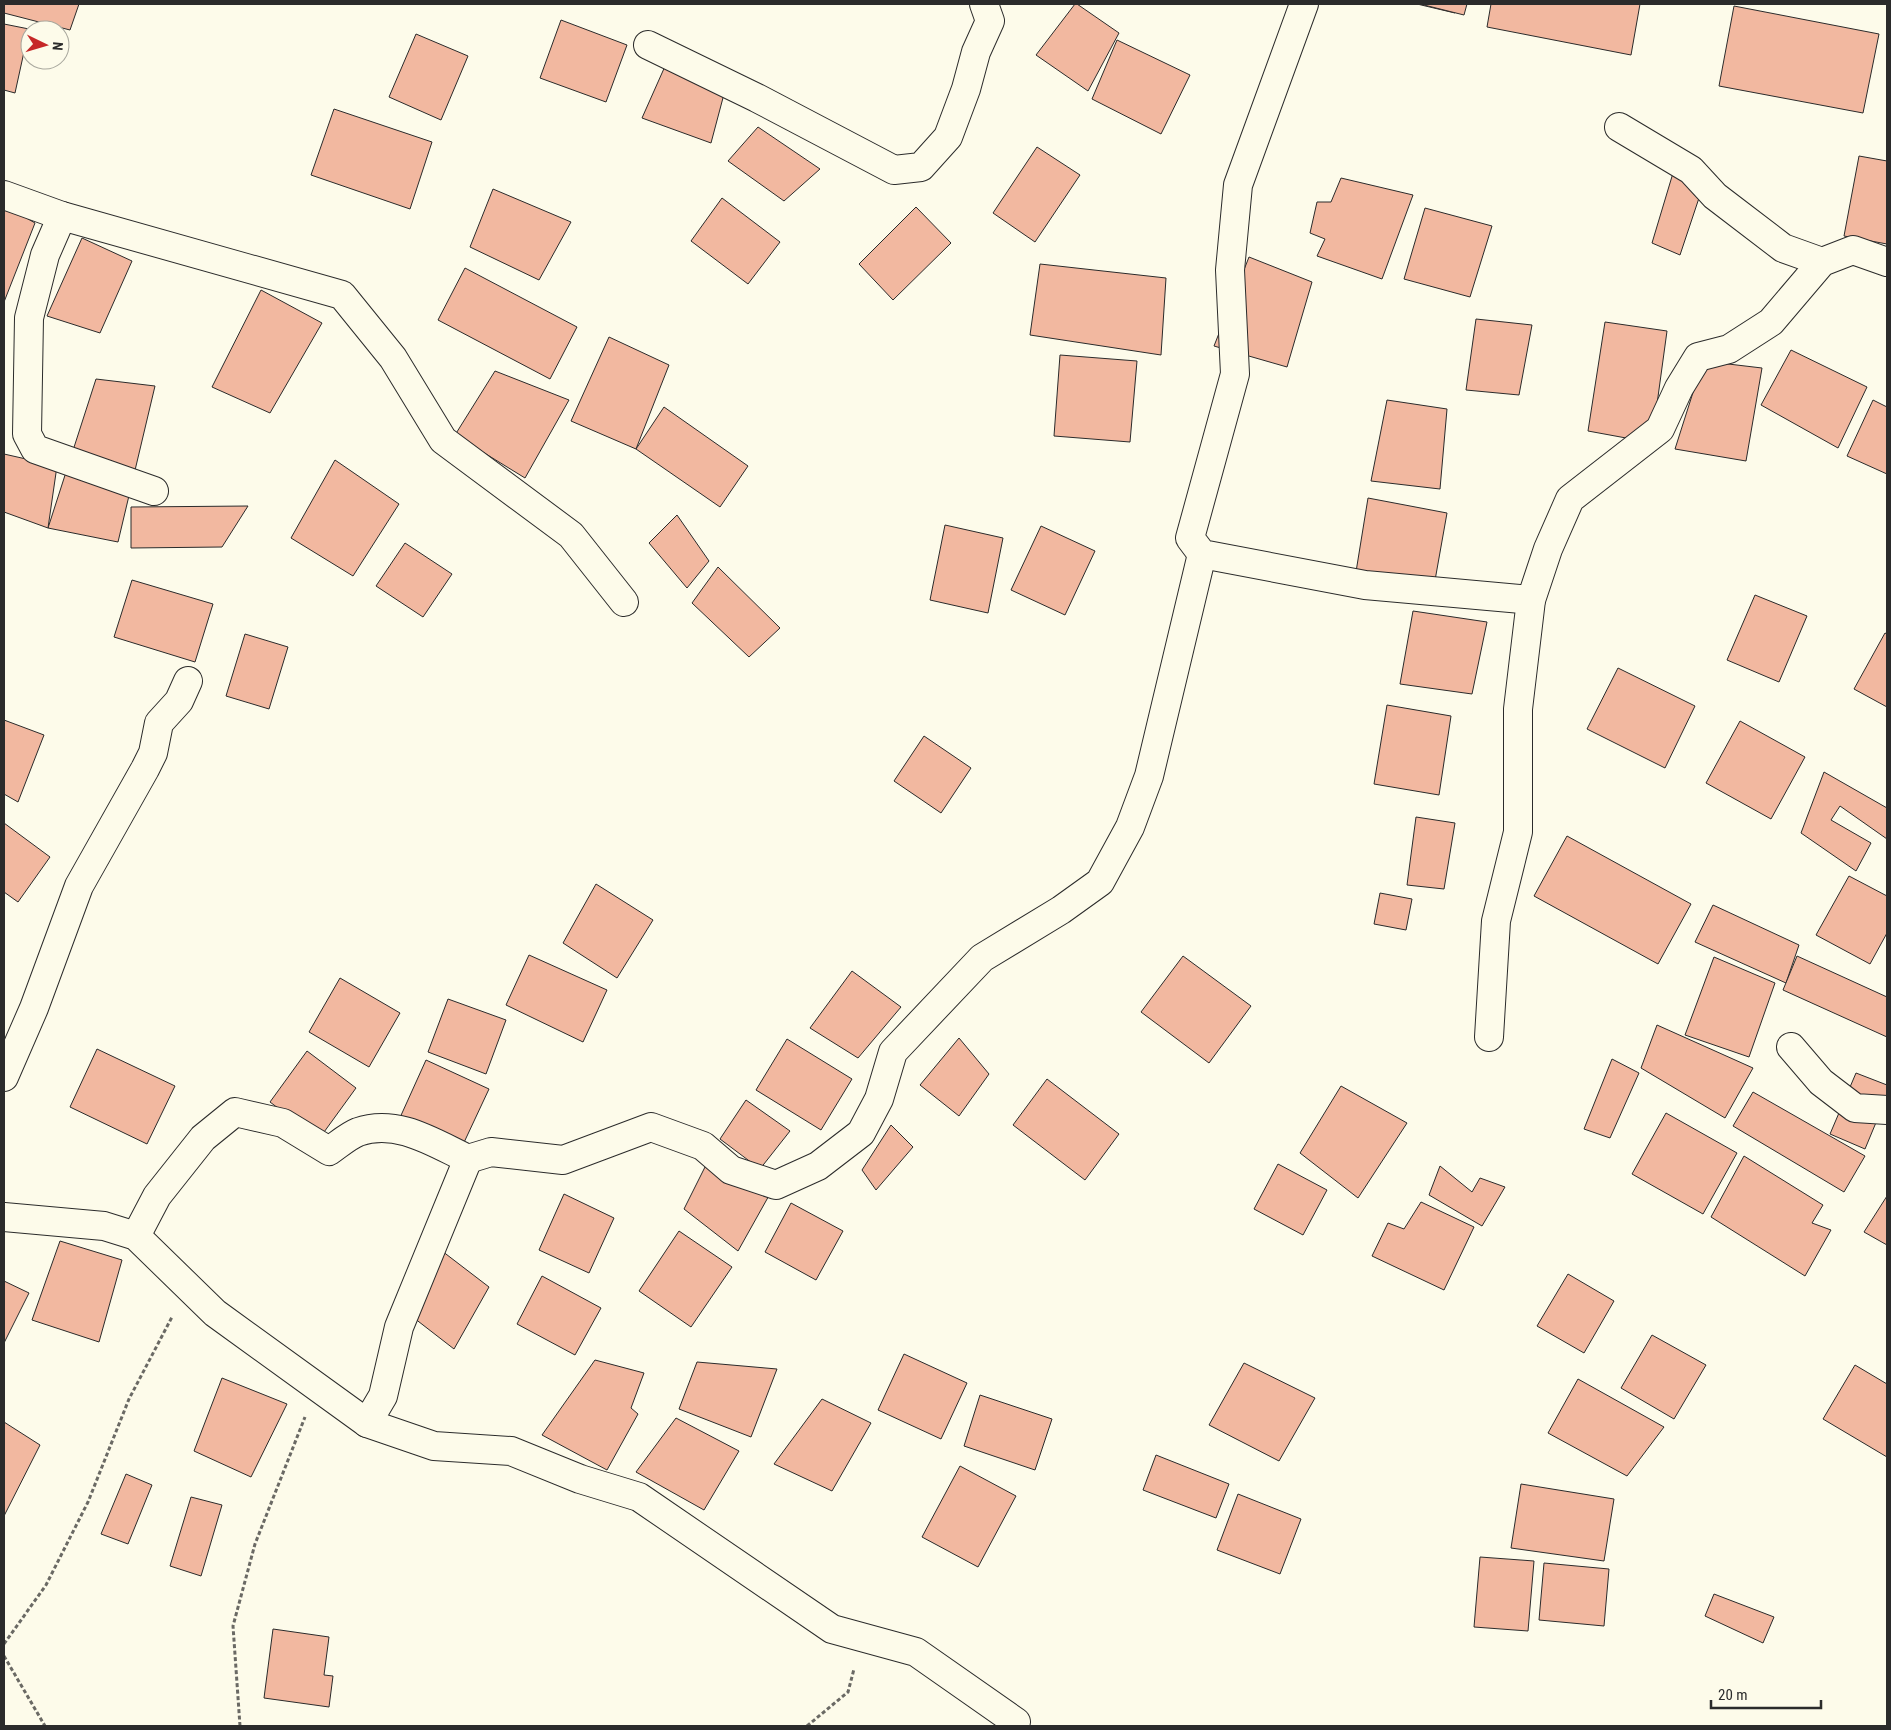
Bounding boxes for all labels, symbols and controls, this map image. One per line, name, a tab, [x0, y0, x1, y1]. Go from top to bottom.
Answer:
north arrow	[20, 20, 70, 70]
text: N	[50, 41, 66, 51]
scale bar	[1711, 1678, 1821, 1710]
text: 20 m	[1718, 1686, 1748, 1704]

